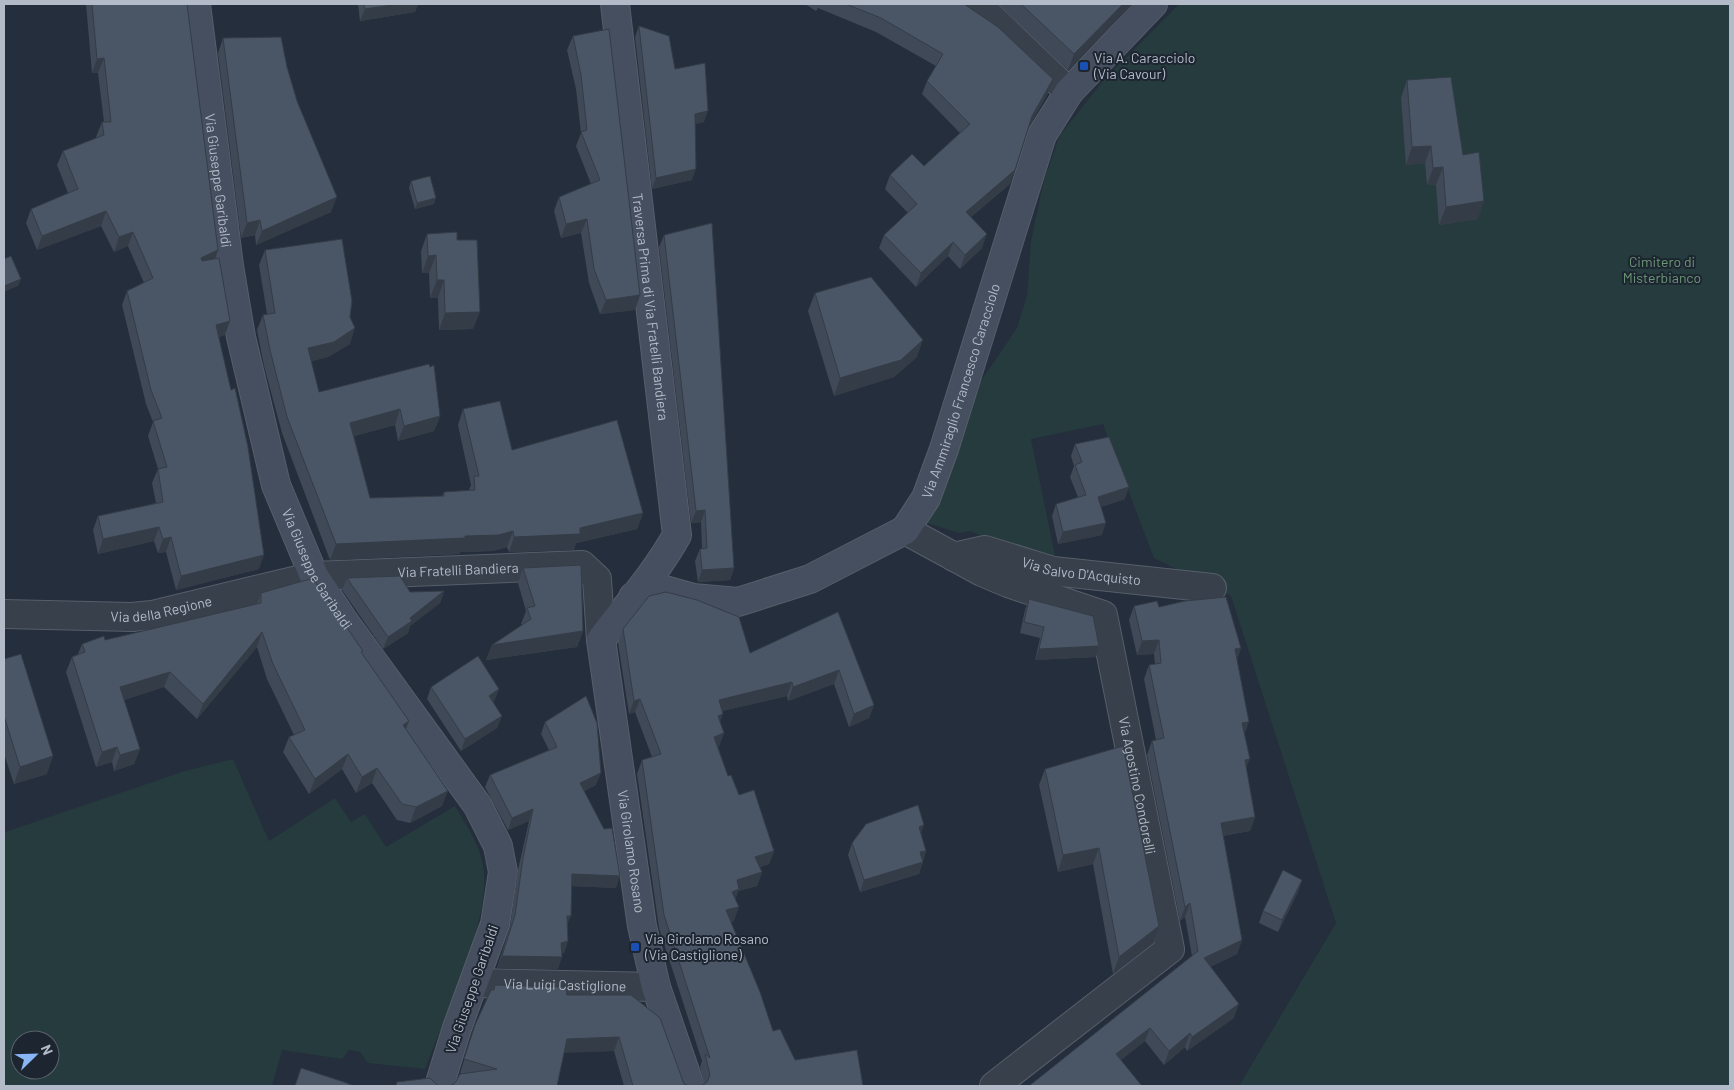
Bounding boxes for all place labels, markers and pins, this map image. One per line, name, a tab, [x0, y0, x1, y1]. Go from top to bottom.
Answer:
place label: Via A. Caracciolo (Via Cavour)	[1093, 49, 1195, 82]
marker: Via A. Caracciolo (Via Cavour)	[1078, 60, 1090, 72]
place label: Via Girolamo Rosano (Via Castiglione)	[644, 930, 769, 963]
marker: Via Girolamo Rosano (Via Castiglione)	[629, 941, 641, 953]

